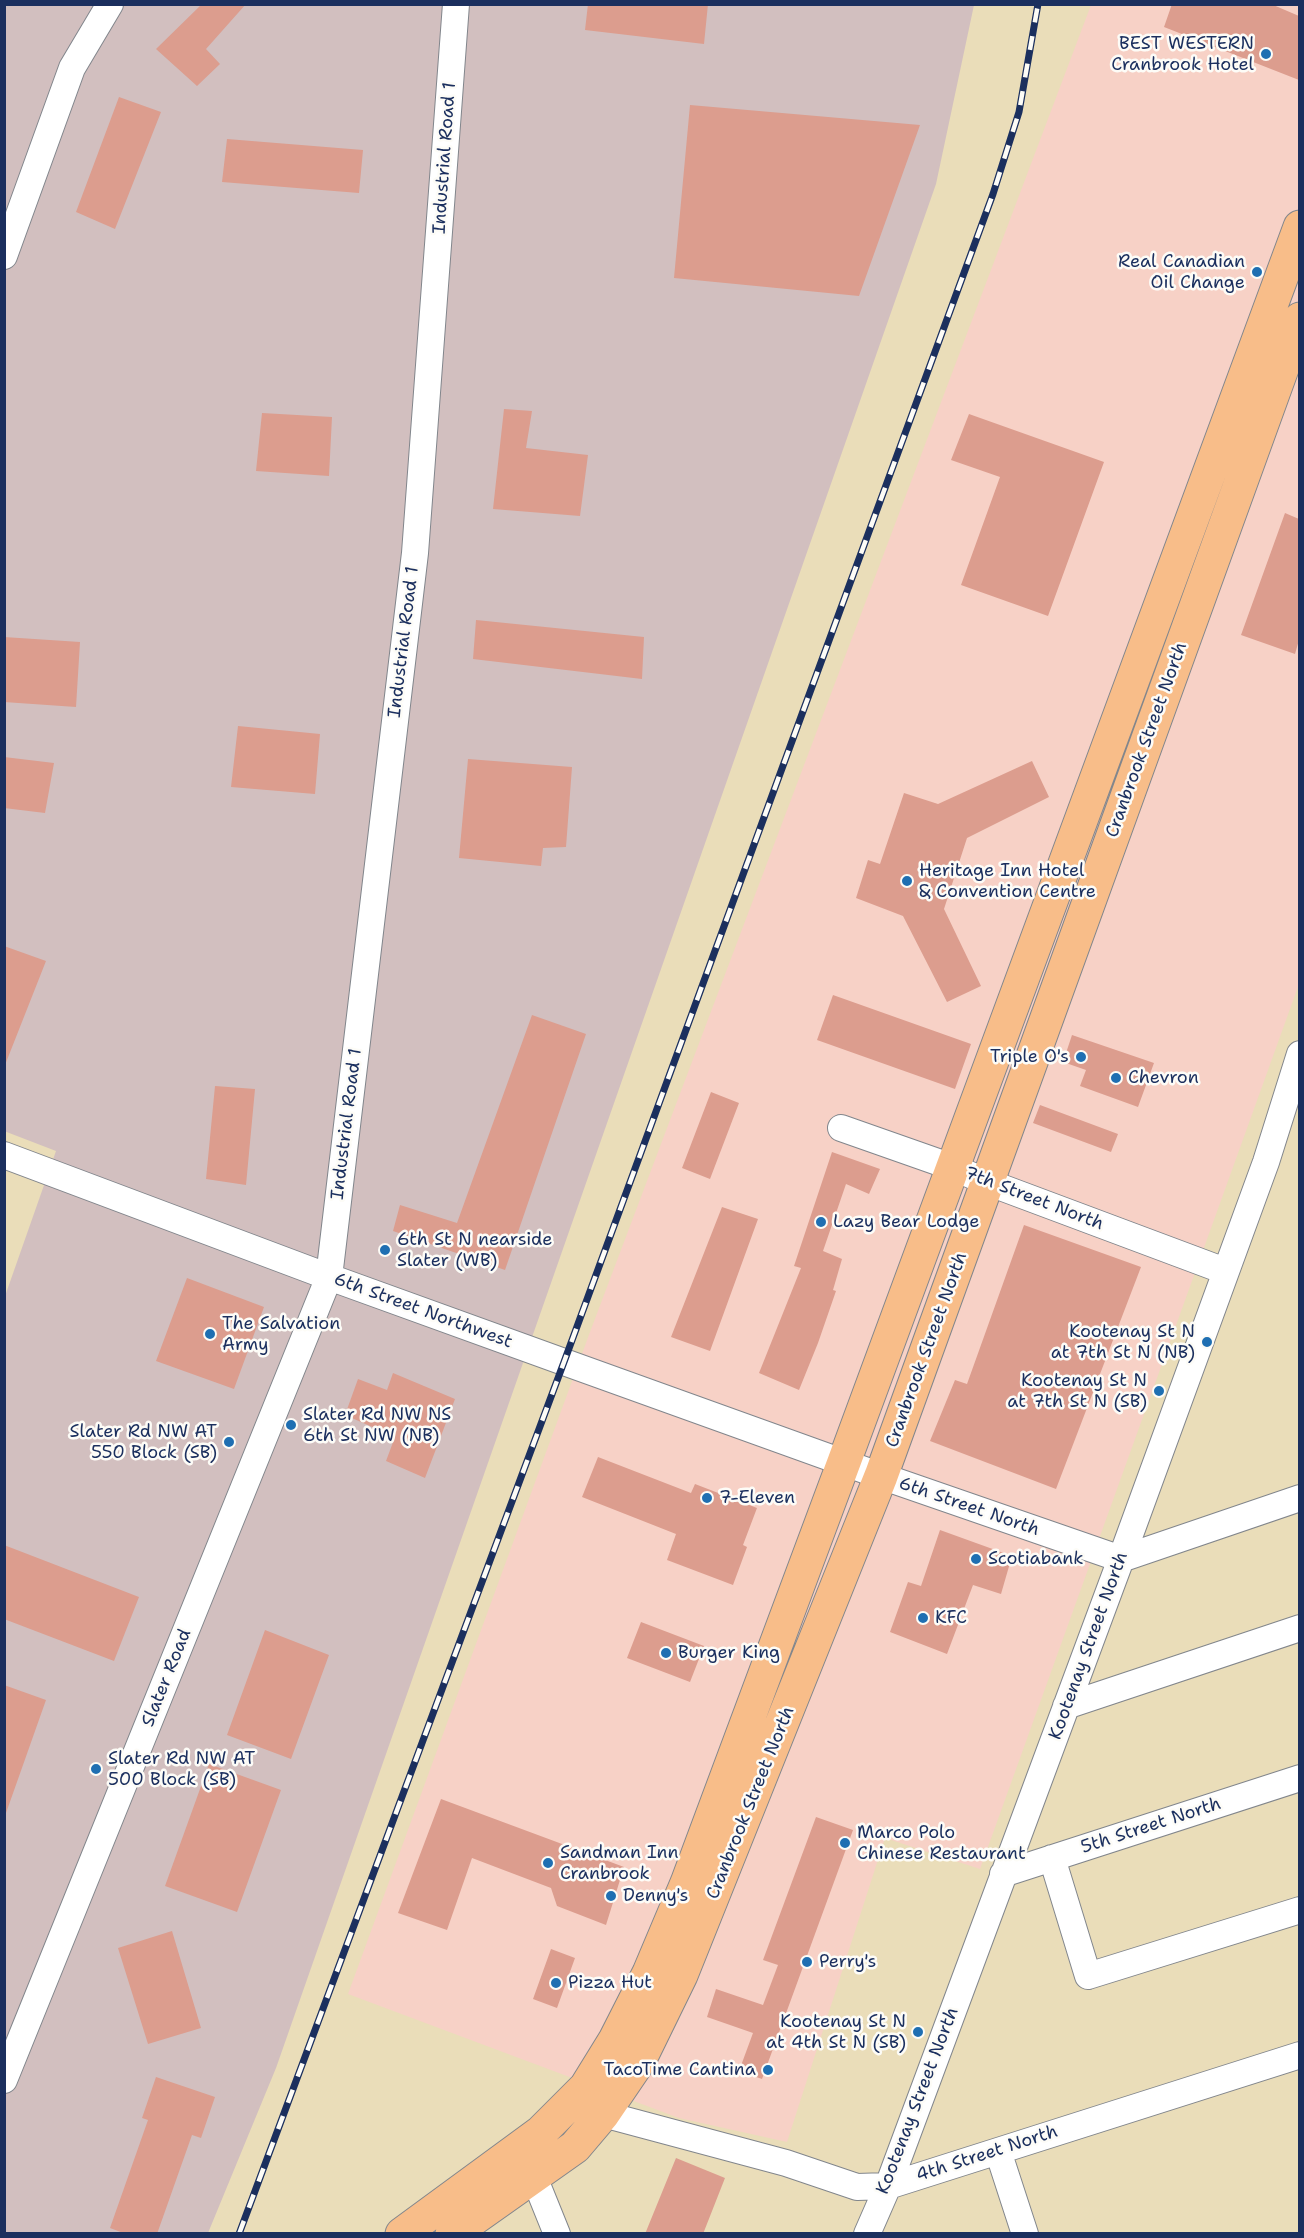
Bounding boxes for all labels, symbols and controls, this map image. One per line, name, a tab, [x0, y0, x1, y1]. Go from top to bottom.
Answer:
place label: BEST WESTERN Cranbrook Hotel	[1111, 33, 1254, 76]
marker: BEST WESTERN Cranbrook Hotel	[1259, 47, 1273, 61]
street label: Industrial Road 1	[429, 81, 461, 235]
place label: Real Canadian Oil Change	[1118, 251, 1245, 294]
marker: Real Canadian Oil Change	[1250, 265, 1264, 279]
street label: Industrial Road 1	[384, 565, 424, 719]
street label: Cranbrook Street North	[1102, 639, 1192, 841]
place label: Heritage Inn Hotel & Convention Centre	[919, 860, 1096, 902]
marker: Heritage Inn Hotel & Convention Centre	[900, 874, 914, 888]
place label: Triple O's	[990, 1046, 1069, 1068]
street label: Industrial Road 1	[327, 1047, 367, 1201]
marker: Triple O's	[1074, 1050, 1088, 1064]
place label: Chevron	[1128, 1067, 1199, 1089]
marker: Chevron	[1109, 1071, 1123, 1085]
street label: 7th Street North	[961, 1163, 1107, 1235]
place label: Lazy Bear Lodge	[833, 1211, 979, 1233]
marker: Lazy Bear Lodge	[814, 1215, 828, 1229]
place label: 6th St N nearside Slater (WB)	[397, 1229, 552, 1272]
marker: 6th St N nearside Slater (WB)	[378, 1243, 392, 1257]
street label: Cranbrook Street North	[882, 1249, 972, 1451]
street label: 6th Street Northwest	[331, 1269, 515, 1353]
place label: The Salvation Army	[222, 1313, 340, 1356]
place label: Kootenay St N at 7th St N (NB)	[1051, 1321, 1195, 1364]
marker: The Salvation Army	[203, 1327, 217, 1341]
marker: Kootenay St N at 7th St N (NB)	[1200, 1335, 1214, 1349]
place label: Kootenay St N at 7th St N (SB)	[1007, 1370, 1147, 1412]
marker: Kootenay St N at 7th St N (SB)	[1152, 1384, 1166, 1398]
place label: Slater Rd NW NS 6th St NW (NB)	[303, 1404, 451, 1446]
marker: Slater Rd NW NS 6th St NW (NB)	[284, 1418, 298, 1432]
place label: Slater Rd NW AT 550 Block (SB)	[70, 1421, 217, 1464]
marker: Slater Rd NW AT 550 Block (SB)	[222, 1435, 236, 1449]
street label: 6th Street North	[896, 1473, 1042, 1541]
place label: 7-Eleven	[719, 1487, 795, 1509]
marker: 7-Eleven	[700, 1491, 714, 1505]
place label: Scotiabank	[988, 1548, 1084, 1570]
street label: Kootenay Street North	[1045, 1549, 1133, 1743]
marker: Scotiabank	[969, 1552, 983, 1566]
place label: KFC	[935, 1607, 967, 1629]
marker: KFC	[916, 1611, 930, 1625]
street label: Slater Road	[138, 1626, 196, 1730]
place label: Burger King	[678, 1642, 780, 1664]
marker: Burger King	[659, 1646, 673, 1660]
street label: Cranbrook Street North	[702, 1703, 800, 1903]
place label: Slater Rd NW AT 500 Block (SB)	[108, 1748, 255, 1790]
marker: Slater Rd NW AT 500 Block (SB)	[89, 1762, 103, 1776]
street label: 5th Street North	[1078, 1793, 1224, 1859]
place label: Marco Polo Chinese Restaurant	[857, 1822, 1026, 1864]
marker: Marco Polo Chinese Restaurant	[838, 1836, 852, 1850]
place label: Sandman Inn Cranbrook	[560, 1842, 679, 1884]
marker: Sandman Inn Cranbrook	[541, 1856, 555, 1870]
place label: Denny's	[623, 1885, 688, 1907]
marker: Denny's	[604, 1889, 618, 1903]
place label: Perry's	[819, 1951, 876, 1973]
marker: Perry's	[800, 1955, 814, 1969]
place label: Pizza Hut	[568, 1972, 652, 1994]
marker: Pizza Hut	[549, 1976, 563, 1990]
street label: Kootenay Street North	[872, 2005, 964, 2197]
place label: Kootenay St N at 4th St N (SB)	[766, 2011, 906, 2054]
marker: Kootenay St N at 4th St N (SB)	[911, 2025, 925, 2039]
place label: TacoTime Cantina	[604, 2059, 756, 2081]
marker: TacoTime Cantina	[761, 2063, 775, 2077]
street label: 4th Street North	[914, 2121, 1060, 2187]

